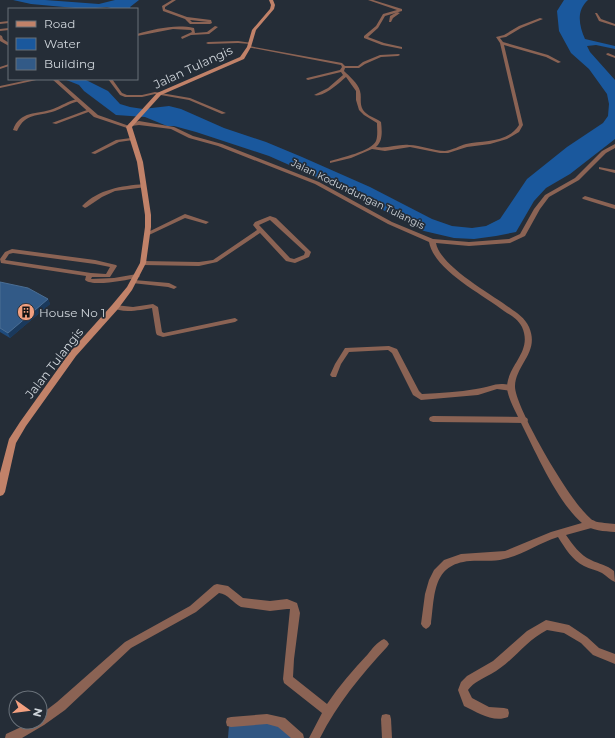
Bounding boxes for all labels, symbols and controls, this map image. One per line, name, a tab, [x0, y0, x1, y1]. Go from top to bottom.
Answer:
legend	[8, 8, 138, 80]
text: Road	[44, 16, 75, 31]
text: Water	[44, 36, 81, 51]
street label: Jalan Tulangis	[150, 42, 235, 92]
text: Building	[44, 56, 95, 71]
street label: Jalan Kodundungan Tulangis	[288, 156, 427, 232]
building icon: House No 1	[16, 302, 36, 322]
place label: House No 1	[39, 305, 105, 320]
street label: Jalan Tulangis	[21, 325, 86, 402]
north arrow	[8, 690, 48, 730]
text: N	[30, 706, 46, 718]

